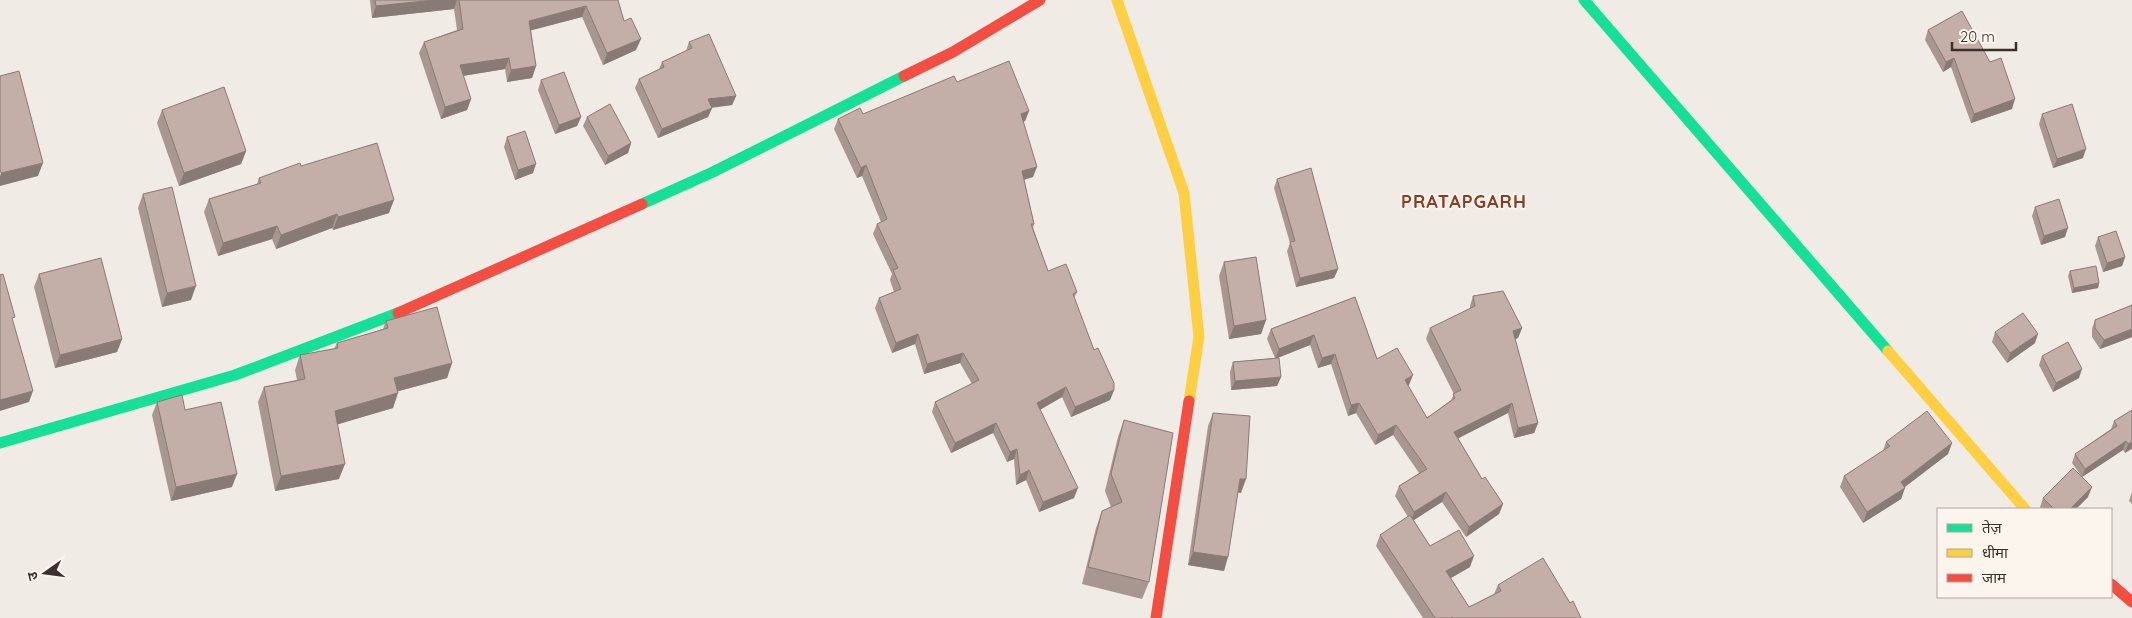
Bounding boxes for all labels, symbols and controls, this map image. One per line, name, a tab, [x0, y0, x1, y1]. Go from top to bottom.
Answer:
scale bar	[1952, 20, 2016, 52]
text: 20 m	[1960, 27, 1995, 46]
district label: PRATAPGARH	[1401, 190, 1527, 213]
legend	[1937, 508, 2112, 598]
text: तेज़	[1982, 518, 2003, 537]
text: धीमा	[1982, 543, 2009, 562]
north arrow	[20, 548, 70, 598]
text: जाम	[1982, 568, 2007, 587]
text: उ	[22, 569, 42, 582]

